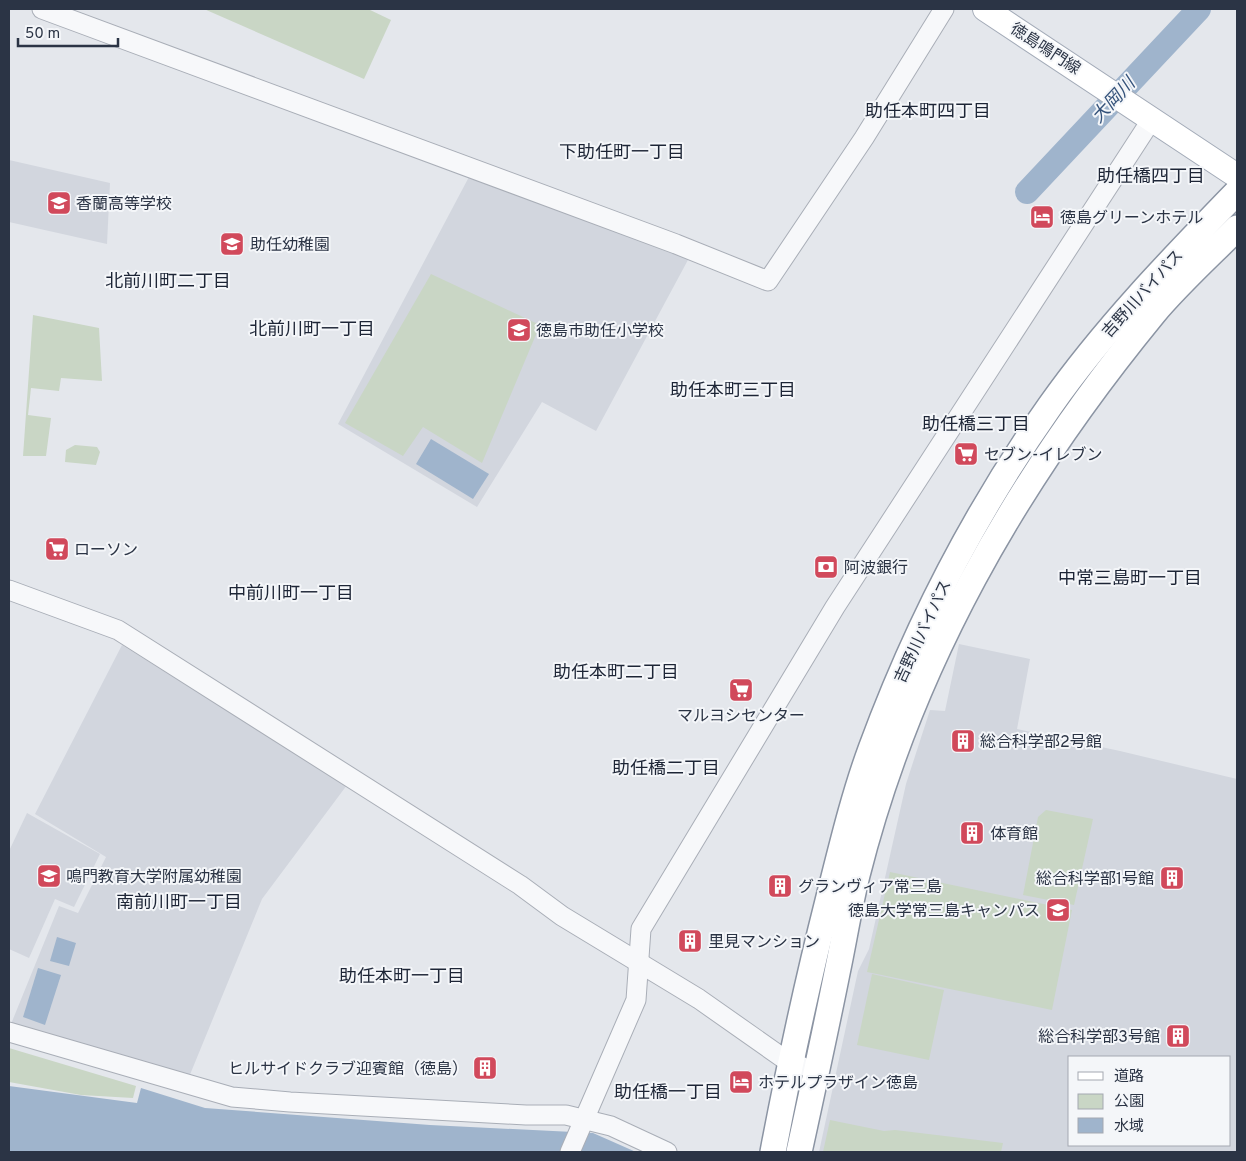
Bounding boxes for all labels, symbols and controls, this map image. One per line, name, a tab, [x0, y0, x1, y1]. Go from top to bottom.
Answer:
scale bar	[18, 15, 118, 47]
street label: 徳島鳴門線	[1006, 20, 1084, 80]
text: 50 m	[25, 25, 60, 44]
water label: 大岡川	[1087, 72, 1142, 129]
district label: 助任本町四丁目	[865, 101, 991, 124]
district label: 下助任町一丁目	[559, 142, 685, 165]
district label: 助任橋四丁目	[1097, 166, 1205, 189]
school or university icon: 香蘭高等学校	[46, 190, 72, 216]
place label: 香蘭高等学校	[76, 195, 172, 215]
hotel icon: 徳島グリーンホテル	[1029, 204, 1055, 230]
place label: 徳島グリーンホテル	[1060, 209, 1203, 229]
school or university icon: 助任幼稚園	[219, 231, 245, 257]
place label: 助任幼稚園	[250, 236, 330, 256]
street label: 吉野川バイパス	[1099, 246, 1188, 343]
district label: 北前川町二丁目	[105, 271, 231, 294]
school or university icon: 徳島市助任小学校	[506, 317, 532, 343]
district label: 北前川町一丁目	[249, 319, 375, 342]
place label: 徳島市助任小学校	[536, 322, 664, 342]
district label: 助任本町三丁目	[670, 380, 796, 403]
district label: 助任橋三丁目	[922, 414, 1030, 437]
supermarket icon: セブン-イレブン	[953, 441, 979, 467]
place label: セブン-イレブン	[984, 446, 1102, 466]
supermarket icon: ローソン	[44, 536, 70, 562]
place label: ローソン	[74, 541, 138, 561]
bank icon: 阿波銀行	[813, 554, 839, 580]
place label: 阿波銀行	[844, 559, 908, 579]
district label: 中常三島町一丁目	[1058, 568, 1202, 591]
street label: 吉野川バイパス	[891, 577, 956, 687]
district label: 中前川町一丁目	[228, 583, 354, 606]
district label: 助任本町二丁目	[553, 662, 679, 685]
supermarket icon: マルヨシセンター	[728, 677, 754, 703]
place label: マルヨシセンター	[677, 707, 805, 727]
building icon: 総合科学部2号館	[950, 728, 976, 754]
place label: 総合科学部2号館	[980, 733, 1102, 753]
district label: 助任橋二丁目	[612, 758, 720, 781]
building icon: 体育館	[959, 820, 985, 846]
place label: 体育館	[990, 825, 1038, 845]
school or university icon: 鳴門教育大学附属幼稚園	[36, 863, 62, 889]
building icon: 総合科学部1号館	[1159, 865, 1185, 891]
place label: 鳴門教育大学附属幼稚園	[66, 868, 242, 888]
place label: 総合科学部1号館	[1036, 870, 1154, 890]
building icon: グランヴィア常三島	[767, 873, 793, 899]
place label: グランヴィア常三島	[798, 878, 942, 898]
district label: 南前川町一丁目	[116, 892, 242, 915]
school or university icon: 徳島大学常三島キャンパス	[1045, 897, 1071, 923]
place label: 徳島大学常三島キャンパス	[848, 902, 1040, 922]
building icon: 里見マンション	[677, 928, 703, 954]
place label: 里見マンション	[708, 933, 820, 953]
district label: 助任本町一丁目	[339, 966, 465, 989]
building icon: 総合科学部3号館	[1165, 1023, 1191, 1049]
place label: 総合科学部3号館	[1038, 1028, 1160, 1048]
building icon: ヒルサイドクラブ迎賓館（徳島）	[472, 1055, 498, 1081]
legend	[1068, 1056, 1231, 1146]
place label: ヒルサイドクラブ迎賓館（徳島）	[228, 1060, 468, 1080]
text: 道路	[1114, 1068, 1144, 1087]
hotel icon: ホテルプラザイン徳島	[728, 1069, 754, 1095]
place label: ホテルプラザイン徳島	[758, 1074, 918, 1094]
district label: 助任橋一丁目	[614, 1082, 722, 1105]
text: 公園	[1114, 1093, 1144, 1112]
text: 水域	[1114, 1118, 1144, 1137]

